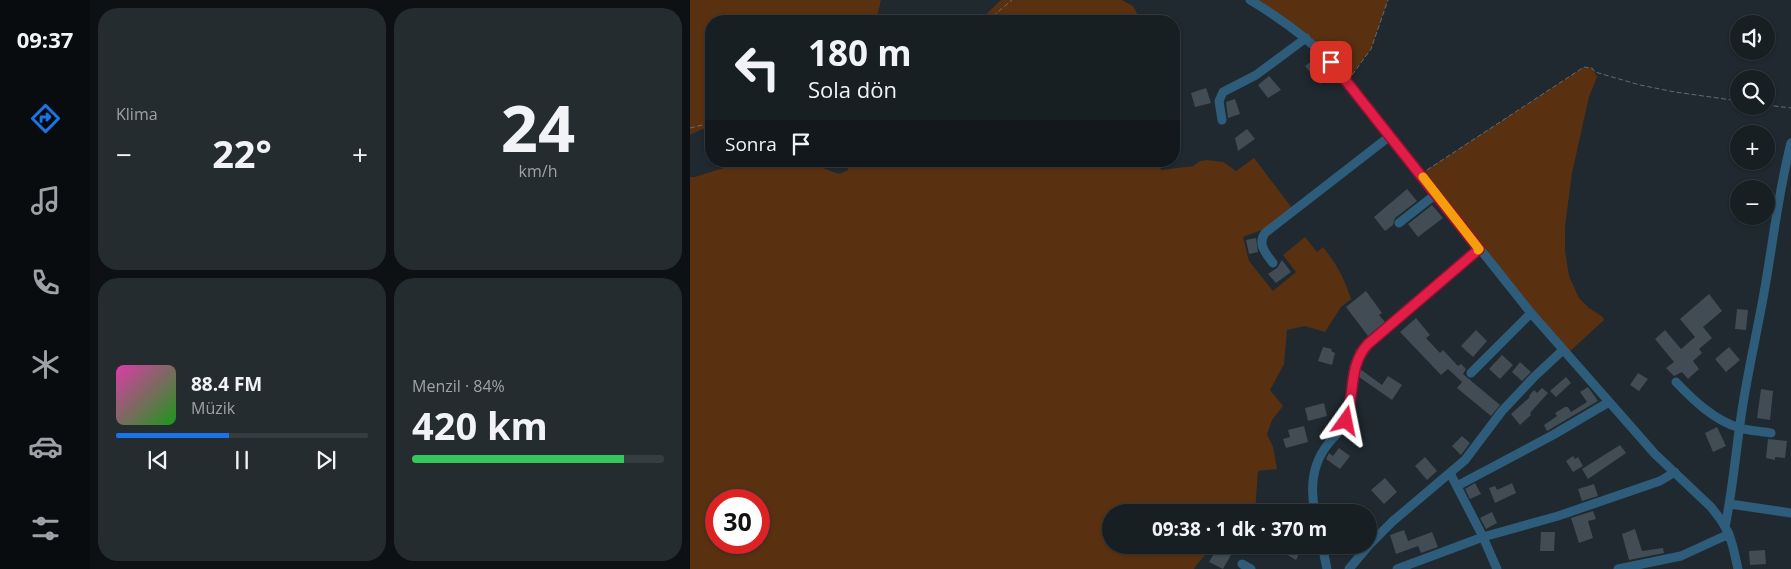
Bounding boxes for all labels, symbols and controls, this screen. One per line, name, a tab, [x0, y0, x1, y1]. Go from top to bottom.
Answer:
map controls	[1730, 15, 1775, 225]
button: sound	[1730, 15, 1775, 60]
text: 09:37	[17, 24, 73, 54]
text: 180 m	[808, 29, 912, 76]
icon: left	[725, 35, 790, 100]
pin	[1310, 41, 1352, 83]
icon: arrive	[1317, 48, 1345, 76]
button: search	[1730, 70, 1775, 115]
text: Sola dön	[808, 74, 897, 104]
text: 24	[501, 83, 575, 171]
icon: directions	[28, 101, 63, 136]
text: Klima	[116, 103, 158, 125]
button: +	[1730, 125, 1775, 170]
text: 22°	[212, 127, 272, 179]
icon: arrive	[787, 130, 815, 158]
text: Sonra	[725, 131, 777, 157]
text: −	[116, 135, 132, 173]
text: +	[352, 135, 368, 173]
text: km/h	[519, 160, 557, 182]
button: −	[1730, 180, 1775, 225]
icon: music	[28, 183, 63, 218]
icon: phone	[28, 265, 63, 300]
icon: climate	[28, 347, 63, 382]
text: 88.4 FM	[191, 371, 262, 397]
text: Menzil · 84%	[412, 375, 505, 397]
position arrow	[1319, 394, 1371, 446]
text: Müzik	[191, 397, 235, 419]
text: 420 km	[412, 399, 548, 451]
icon: car	[28, 429, 63, 464]
icon: previous	[144, 446, 172, 474]
icon: pause	[228, 446, 256, 474]
icon: next	[312, 446, 340, 474]
speed limit sign: 30	[705, 489, 770, 554]
icon: filters	[28, 511, 63, 546]
text: 09:38 · 1 dk · 370 m	[1152, 516, 1327, 542]

